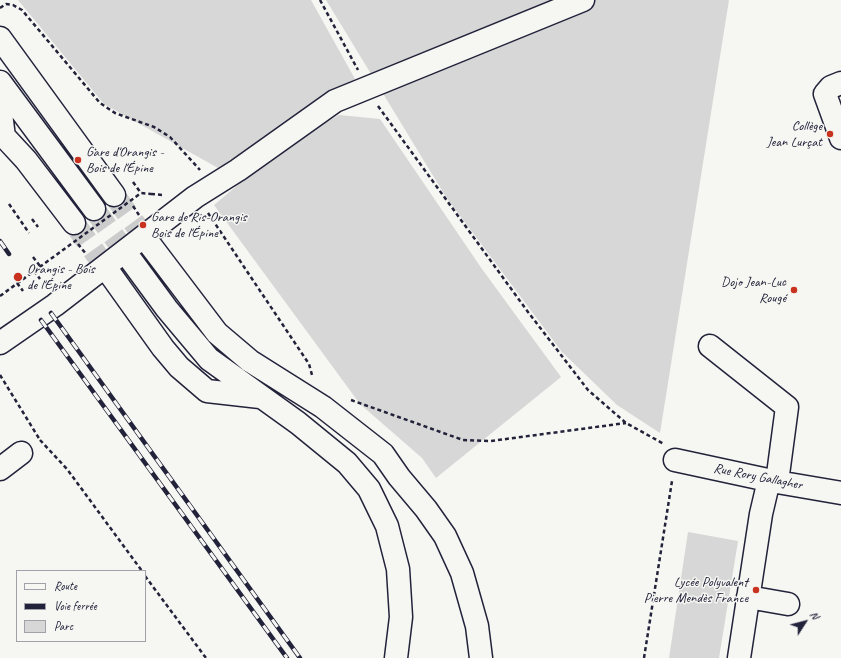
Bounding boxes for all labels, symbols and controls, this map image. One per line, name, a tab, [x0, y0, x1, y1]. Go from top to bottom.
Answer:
place label: Collège Jean Lurçat	[767, 118, 822, 150]
marker: Collège Jean Lurçat	[825, 129, 835, 139]
place label: Gare d'Orangis - Bois de l'Épine	[86, 144, 164, 176]
marker: Gare d'Orangis - Bois de l'Épine	[73, 155, 83, 165]
place label: Gare de Ris-Orangis Bois de l'Épine	[151, 209, 247, 242]
marker: Gare de Ris-Orangis Bois de l'Épine	[138, 220, 148, 230]
place label: Orangis - Bois de l'Épine	[27, 261, 95, 294]
marker: Orangis - Bois de l'Épine	[12, 271, 24, 283]
place label: Dojo Jean-Luc Rougé	[721, 274, 786, 306]
marker: Dojo Jean-Luc Rougé	[789, 285, 799, 295]
street label: Rue Rory Gallagher	[712, 460, 804, 494]
legend	[16, 570, 146, 642]
place label: Lycée Polyvalent Pierre Mendès France	[644, 574, 748, 606]
text: Route	[54, 578, 77, 594]
marker: Lycée Polyvalent Pierre Mendès France	[751, 585, 761, 595]
text: Voie ferrée	[54, 598, 97, 614]
north arrow	[785, 602, 825, 642]
text: N	[807, 608, 822, 622]
text: Parc	[54, 618, 73, 634]

